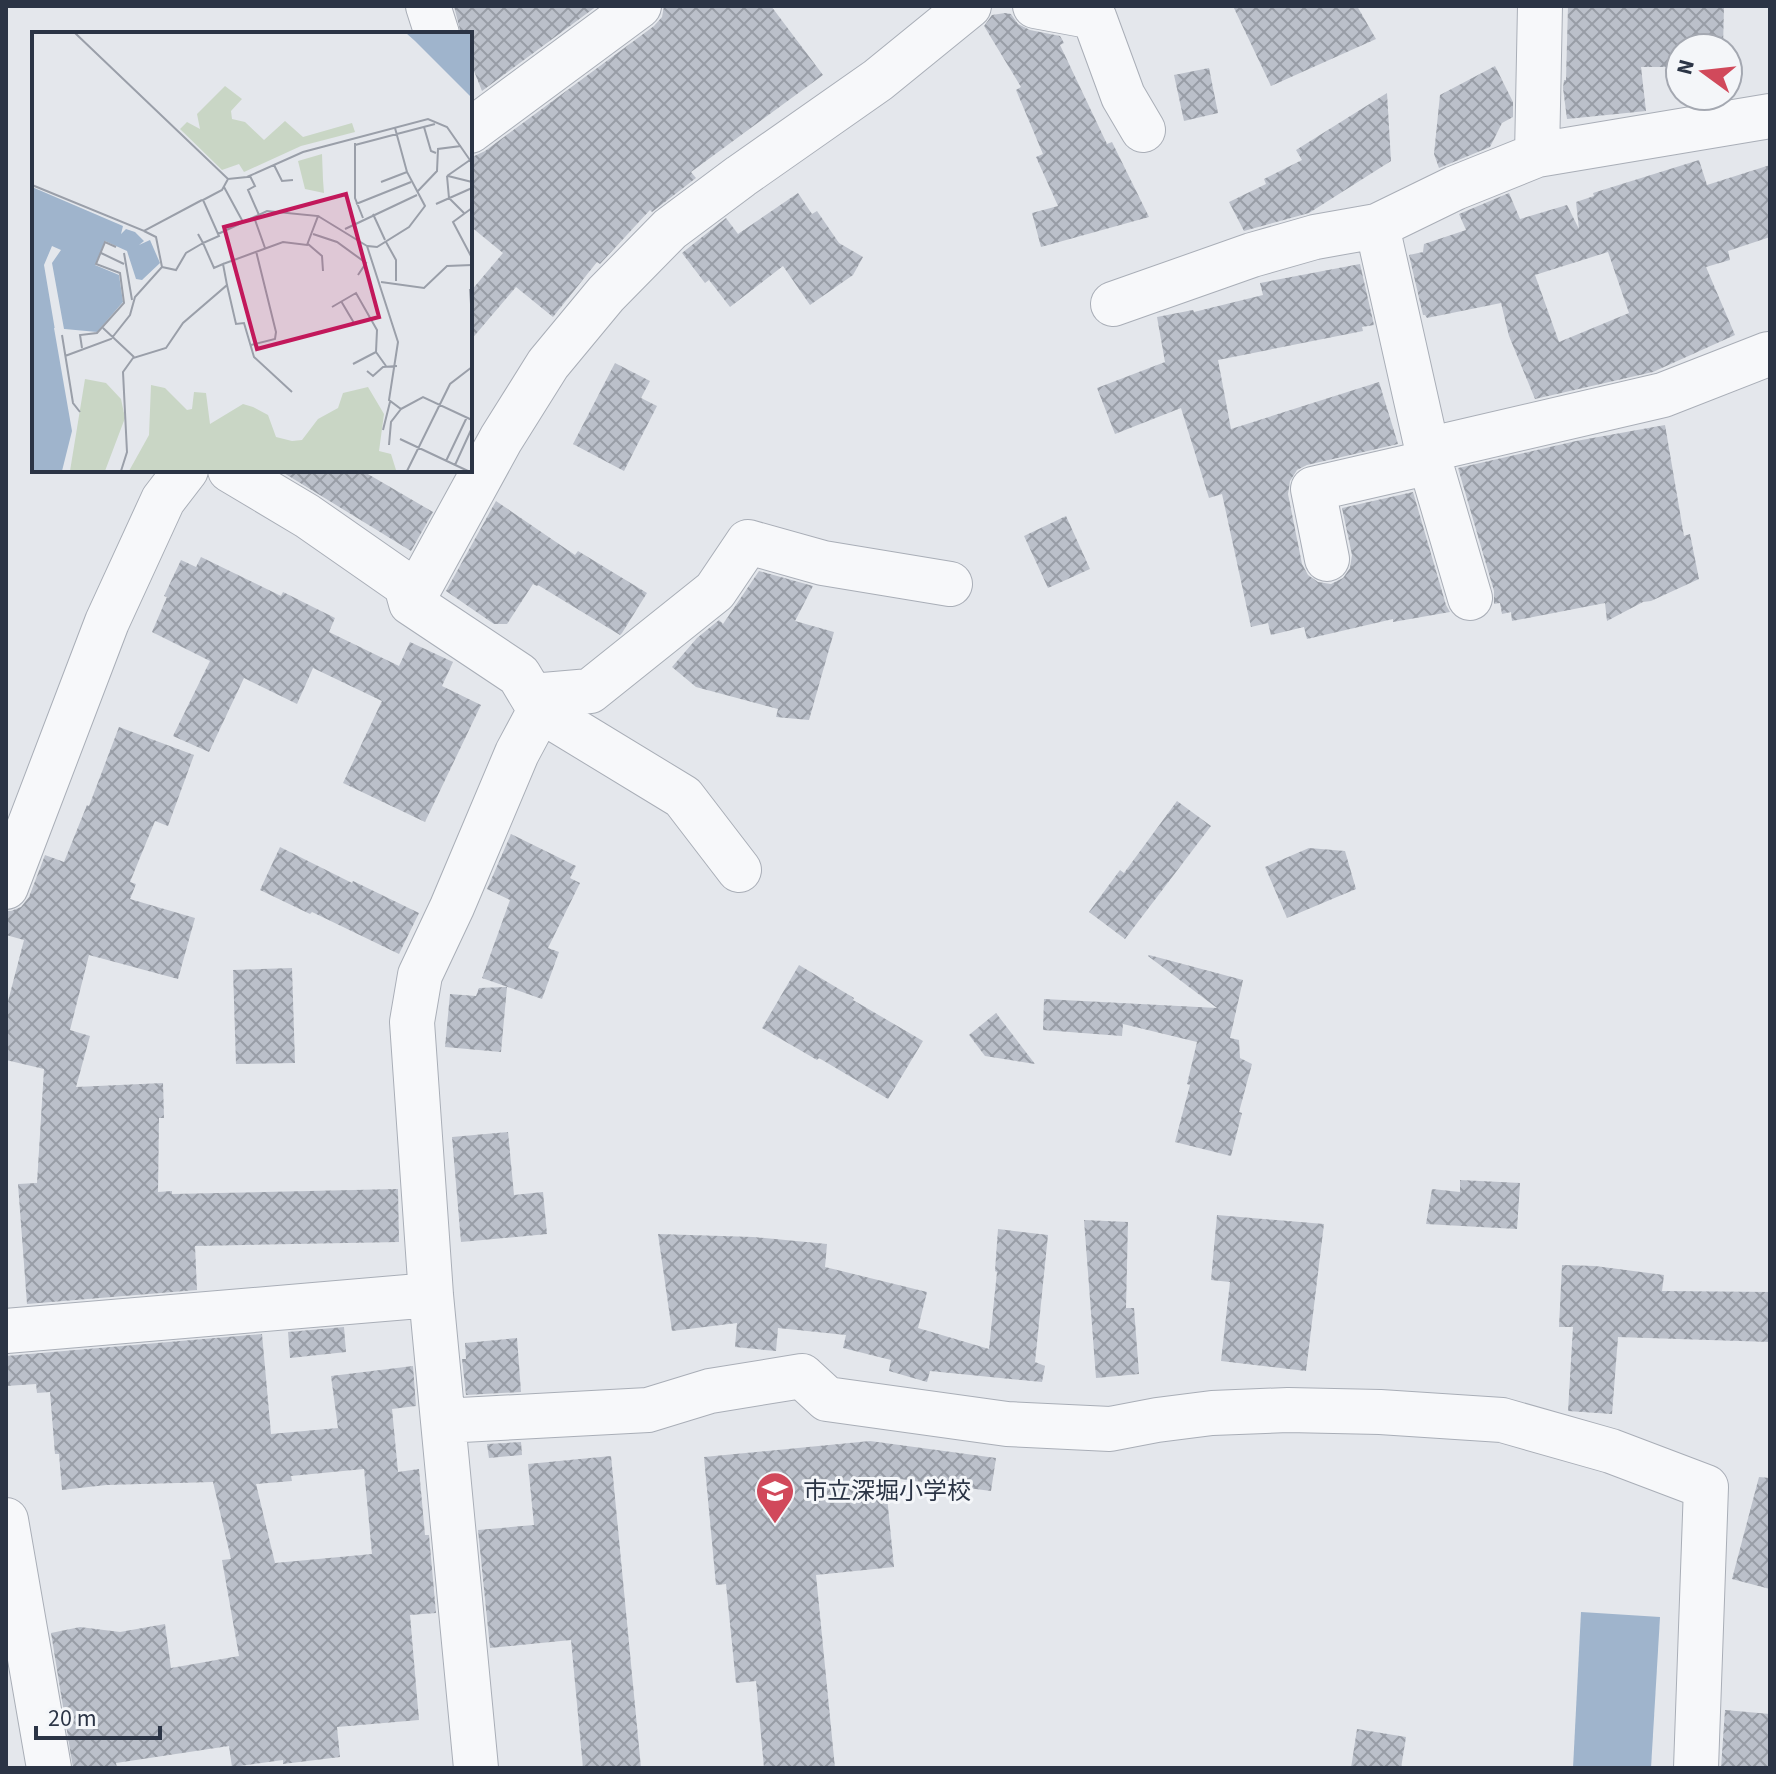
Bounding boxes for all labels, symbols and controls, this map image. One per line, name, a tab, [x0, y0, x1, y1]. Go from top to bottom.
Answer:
inset map	[32, 32, 472, 472]
north arrow	[1664, 32, 1744, 112]
text: N	[1668, 56, 1703, 78]
school or university icon: 市立深堀小学校	[754, 1470, 796, 1525]
place label: 市立深堀小学校	[803, 1474, 971, 1509]
scale bar	[36, 1690, 160, 1740]
text: 20 m	[48, 1701, 97, 1736]

